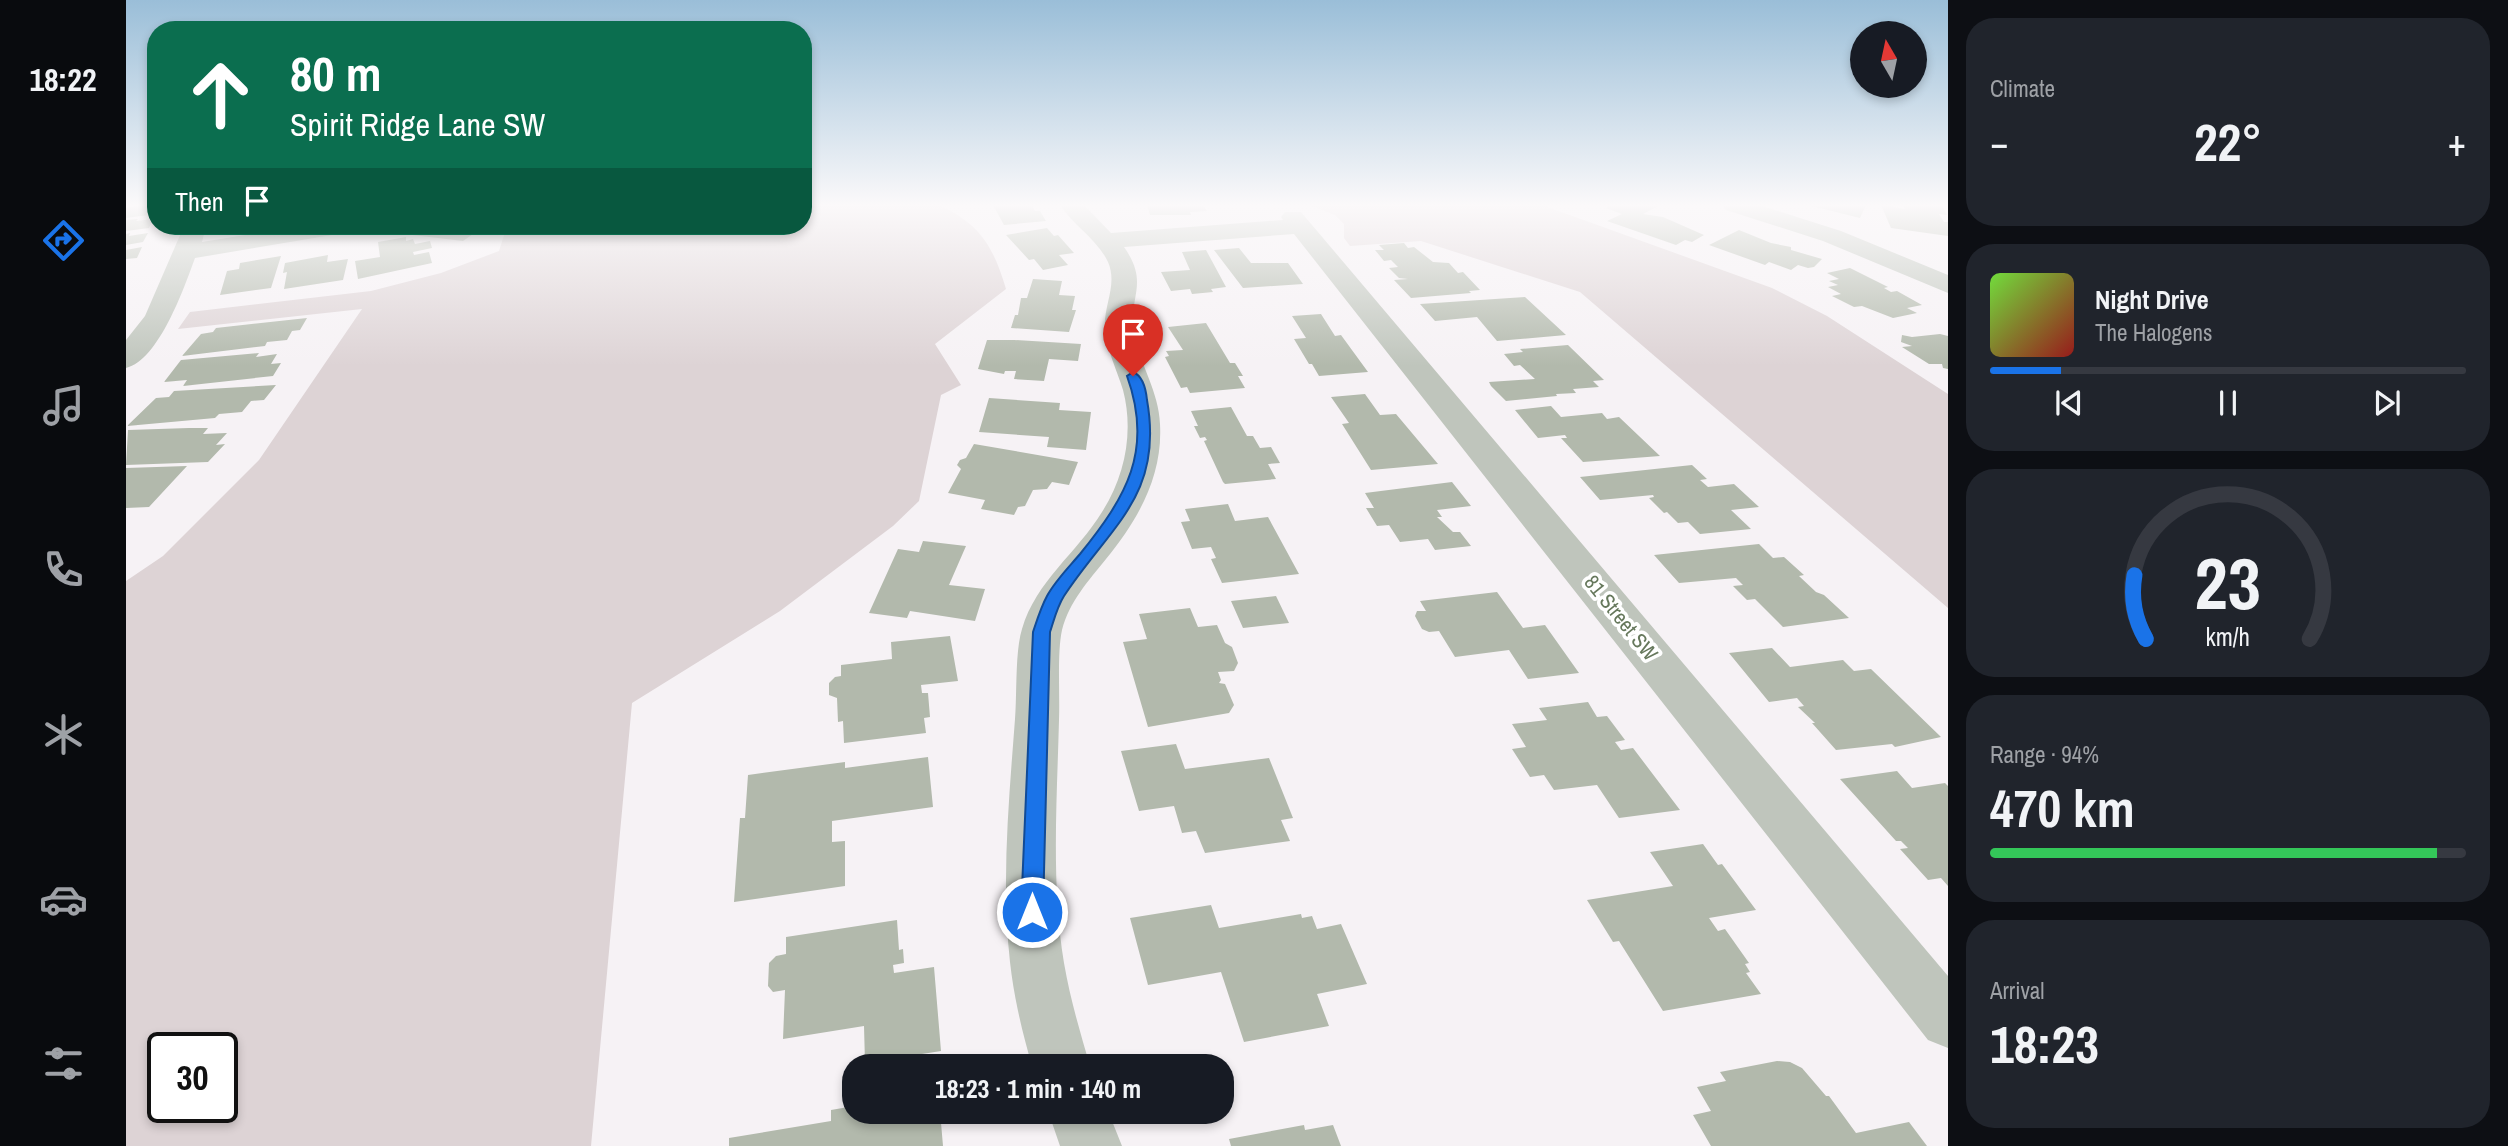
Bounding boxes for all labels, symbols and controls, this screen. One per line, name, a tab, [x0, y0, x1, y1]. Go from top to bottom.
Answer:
north arrow	[1850, 21, 1927, 98]
map controls	[1850, 21, 1927, 98]
text: 80 m	[290, 40, 382, 106]
icon: ahead	[175, 49, 266, 140]
text: 18:22	[29, 58, 97, 101]
text: Climate	[1990, 73, 2055, 104]
text: Spirit Ridge Lane SW	[290, 103, 545, 146]
text: 22°	[2194, 107, 2262, 177]
text: −	[1990, 117, 2008, 168]
text: +	[2448, 117, 2466, 168]
icon: arrive	[238, 182, 276, 220]
text: Then	[175, 184, 224, 219]
icon: directions	[39, 216, 88, 265]
text: Night Drive	[2095, 282, 2209, 317]
pin	[1103, 304, 1163, 376]
icon: arrive	[1114, 315, 1152, 353]
text: The Halogens	[2095, 317, 2212, 348]
icon: music	[39, 381, 88, 430]
icon: previous	[2050, 384, 2088, 422]
icon: pause	[2209, 384, 2247, 422]
icon: next	[2368, 384, 2406, 422]
text: 23	[2195, 534, 2261, 632]
icon: phone	[39, 545, 88, 594]
street label: 81 Street SW	[1578, 569, 1665, 667]
text: km/h	[2206, 620, 2250, 654]
icon: climate	[39, 710, 88, 759]
text: Range · 94%	[1990, 739, 2099, 770]
text: 470 km	[1990, 773, 2135, 843]
icon: car	[39, 875, 88, 924]
position arrow	[995, 875, 1069, 949]
text: Arrival	[1990, 975, 2045, 1006]
text: 18:23	[1990, 1009, 2099, 1079]
speed limit sign: 30	[147, 1032, 238, 1123]
icon: filters	[39, 1039, 88, 1088]
text: 18:23 · 1 min · 140 m	[935, 1071, 1141, 1106]

